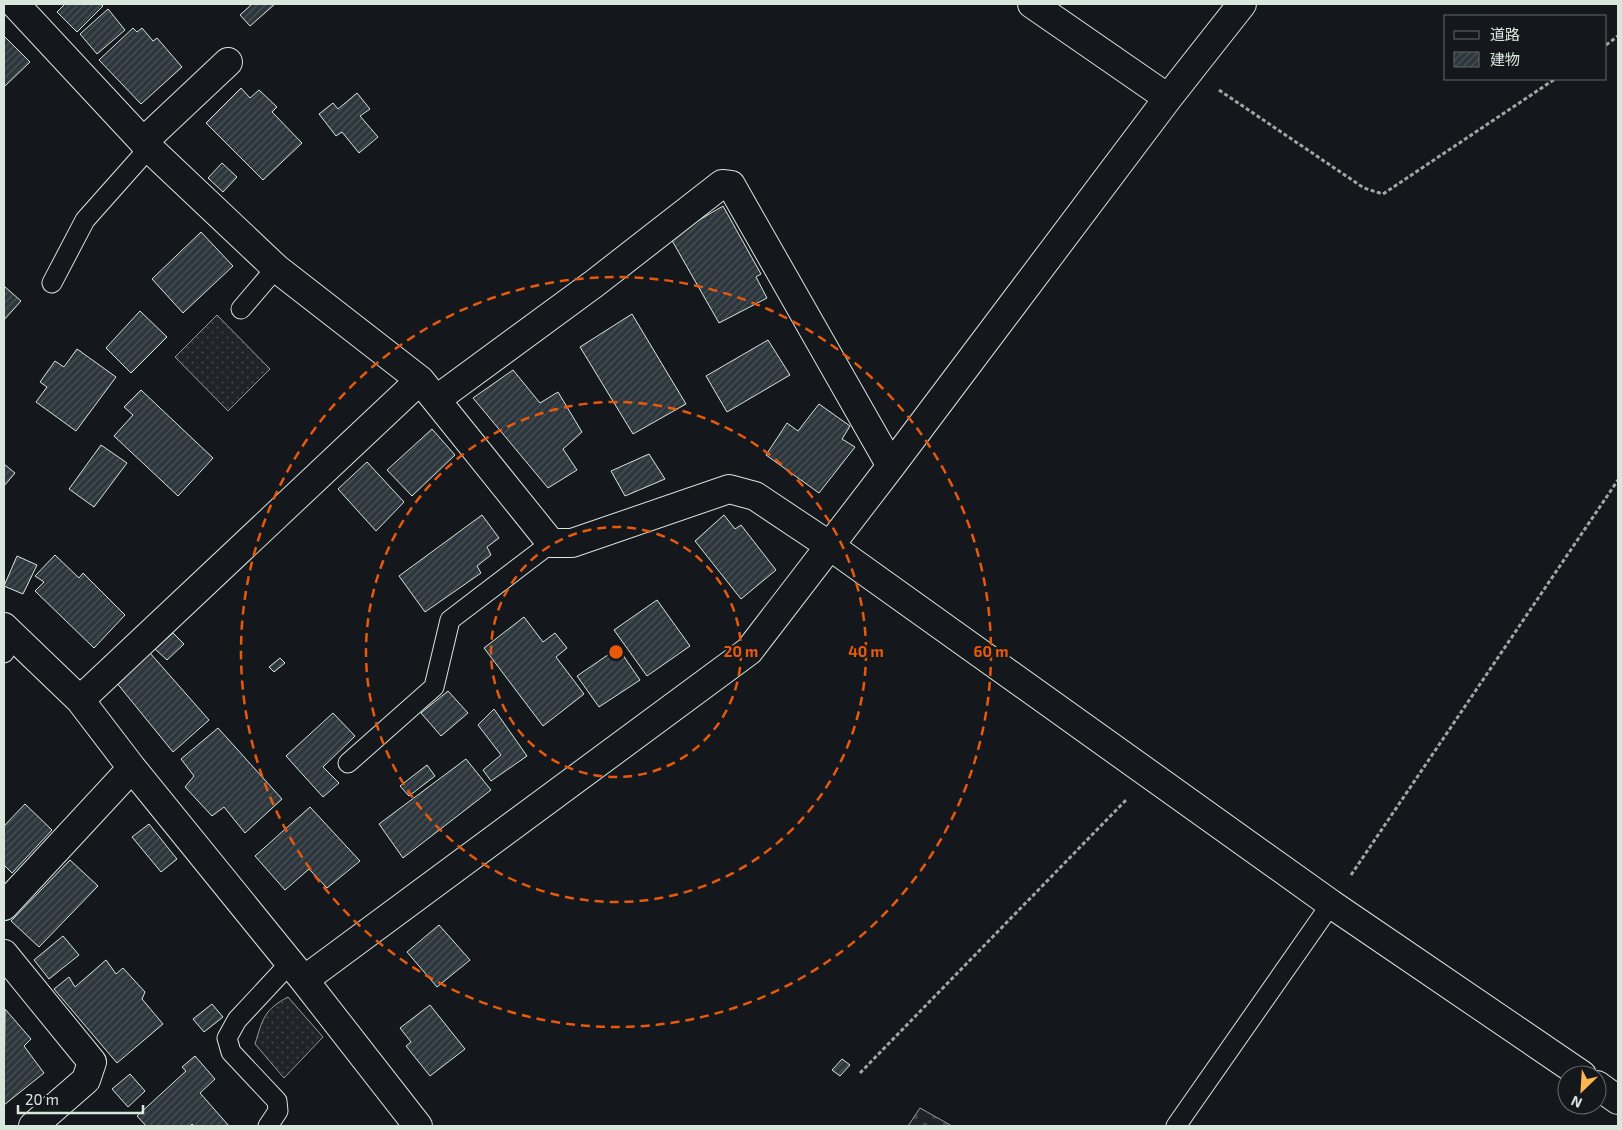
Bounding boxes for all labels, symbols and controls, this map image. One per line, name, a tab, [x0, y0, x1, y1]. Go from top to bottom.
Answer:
legend	[1444, 15, 1607, 80]
text: 道路	[1490, 25, 1520, 43]
text: 建物	[1490, 50, 1520, 68]
text: 20 m	[724, 642, 758, 660]
text: 40 m	[848, 642, 884, 660]
text: 60 m	[974, 642, 1008, 660]
centre of rings	[607, 643, 625, 661]
north arrow	[1557, 1065, 1607, 1115]
scale bar	[18, 1082, 142, 1114]
text: 20 m	[25, 1090, 59, 1108]
text: N	[1568, 1092, 1584, 1112]

